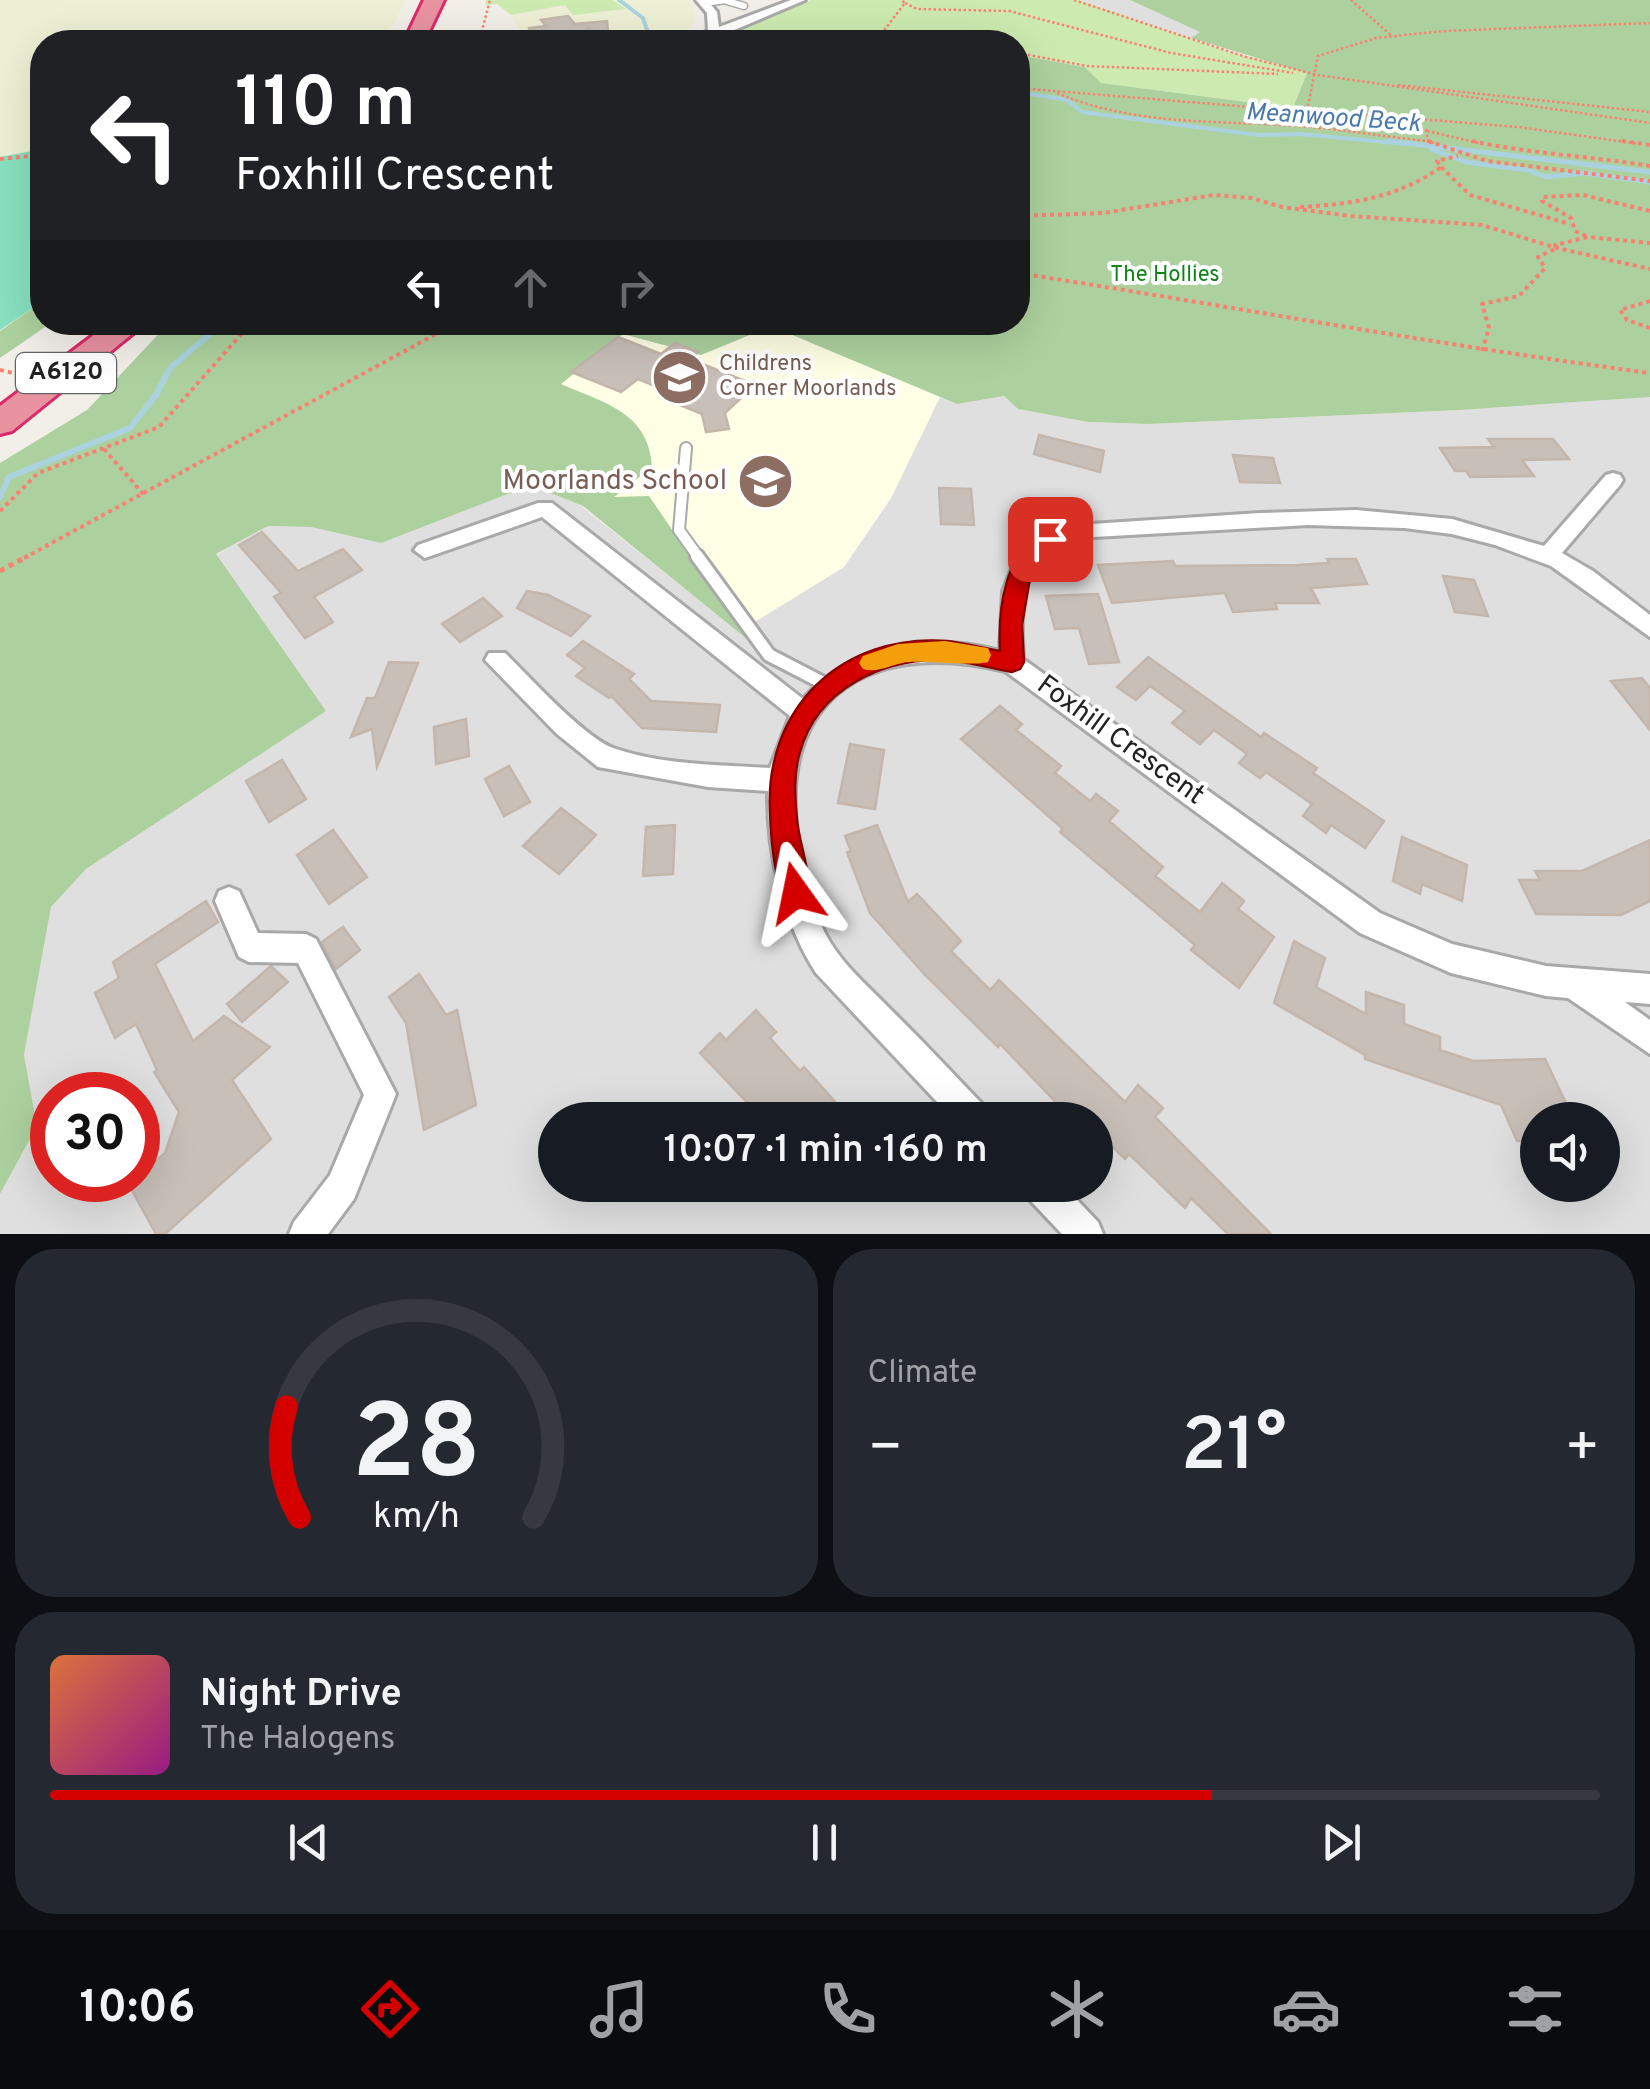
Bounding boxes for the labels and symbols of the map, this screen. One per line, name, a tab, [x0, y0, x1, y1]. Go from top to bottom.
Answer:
water label: Meanwood Beck	[1245, 97, 1423, 141]
park label: The Hollies	[1110, 262, 1220, 289]
school or university icon: Childrens Corner Moorlands	[650, 347, 710, 407]
place label: Childrens Corner Moorlands	[719, 351, 896, 403]
road number: A6120	[16, 353, 116, 393]
school or university icon: Moorlands School	[736, 452, 796, 512]
place label: Moorlands School	[503, 464, 727, 500]
pin	[1008, 497, 1093, 582]
street label: Foxhill Crescent	[1029, 668, 1211, 814]
position arrow	[744, 841, 848, 945]
speed limit sign: 30	[30, 1072, 160, 1202]

